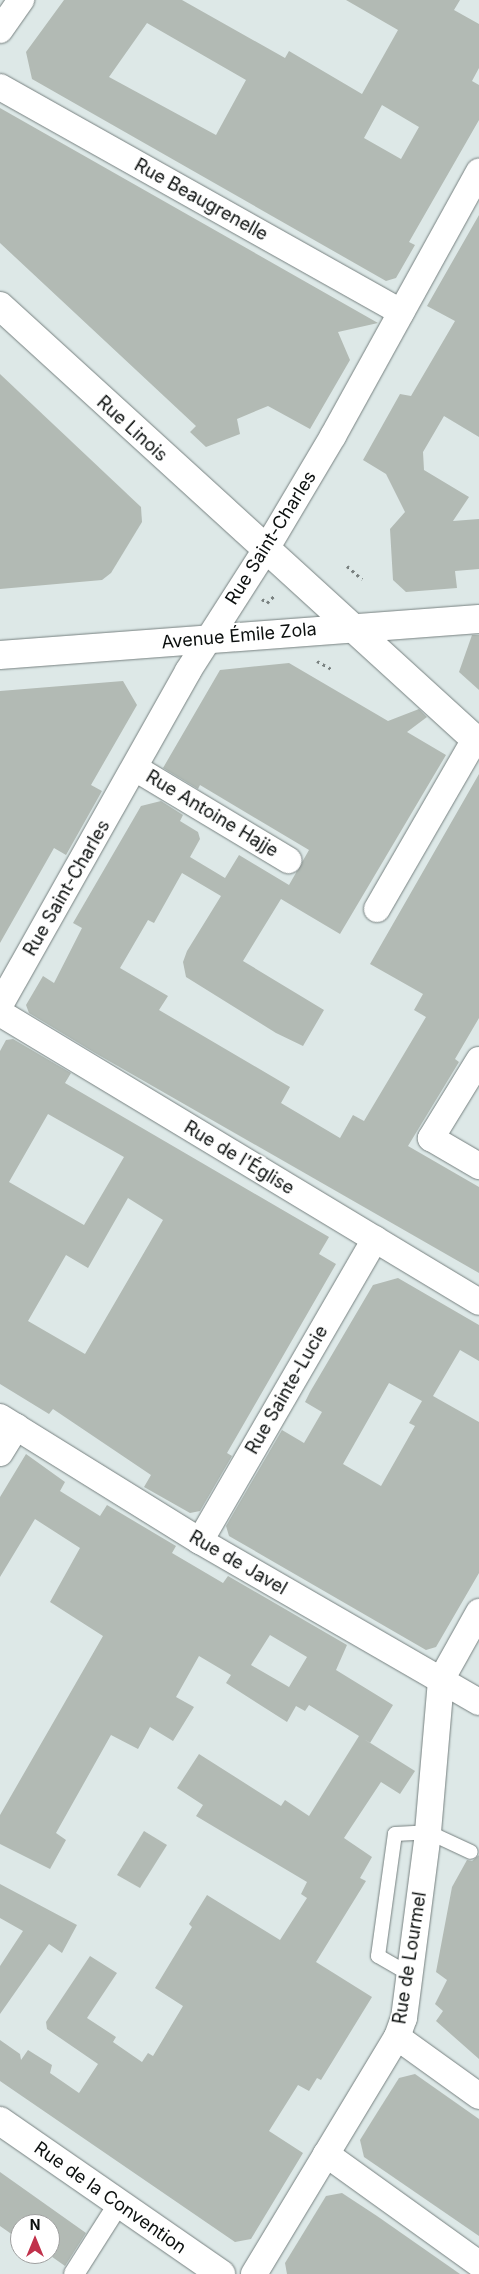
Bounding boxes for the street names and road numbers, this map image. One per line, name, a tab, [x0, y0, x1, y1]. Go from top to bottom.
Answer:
street label: Rue Beaugrenelle	[130, 154, 272, 246]
street label: Rue Linois	[92, 392, 172, 466]
street label: Rue Saint-Charles	[221, 467, 321, 609]
street label: Avenue Émile Zola	[160, 618, 318, 654]
street label: Rue Antoine Hajje	[142, 766, 282, 862]
street label: Rue Saint-Charles	[19, 816, 115, 960]
street label: Rue de l'Église	[180, 1117, 298, 1199]
street label: Rue Sainte-Lucie	[241, 1322, 333, 1458]
street label: Rue de Javel	[185, 1526, 291, 1600]
street label: Rue de Lourmel	[389, 1890, 431, 2026]
street label: Rue de la Convention	[30, 2137, 190, 2259]

